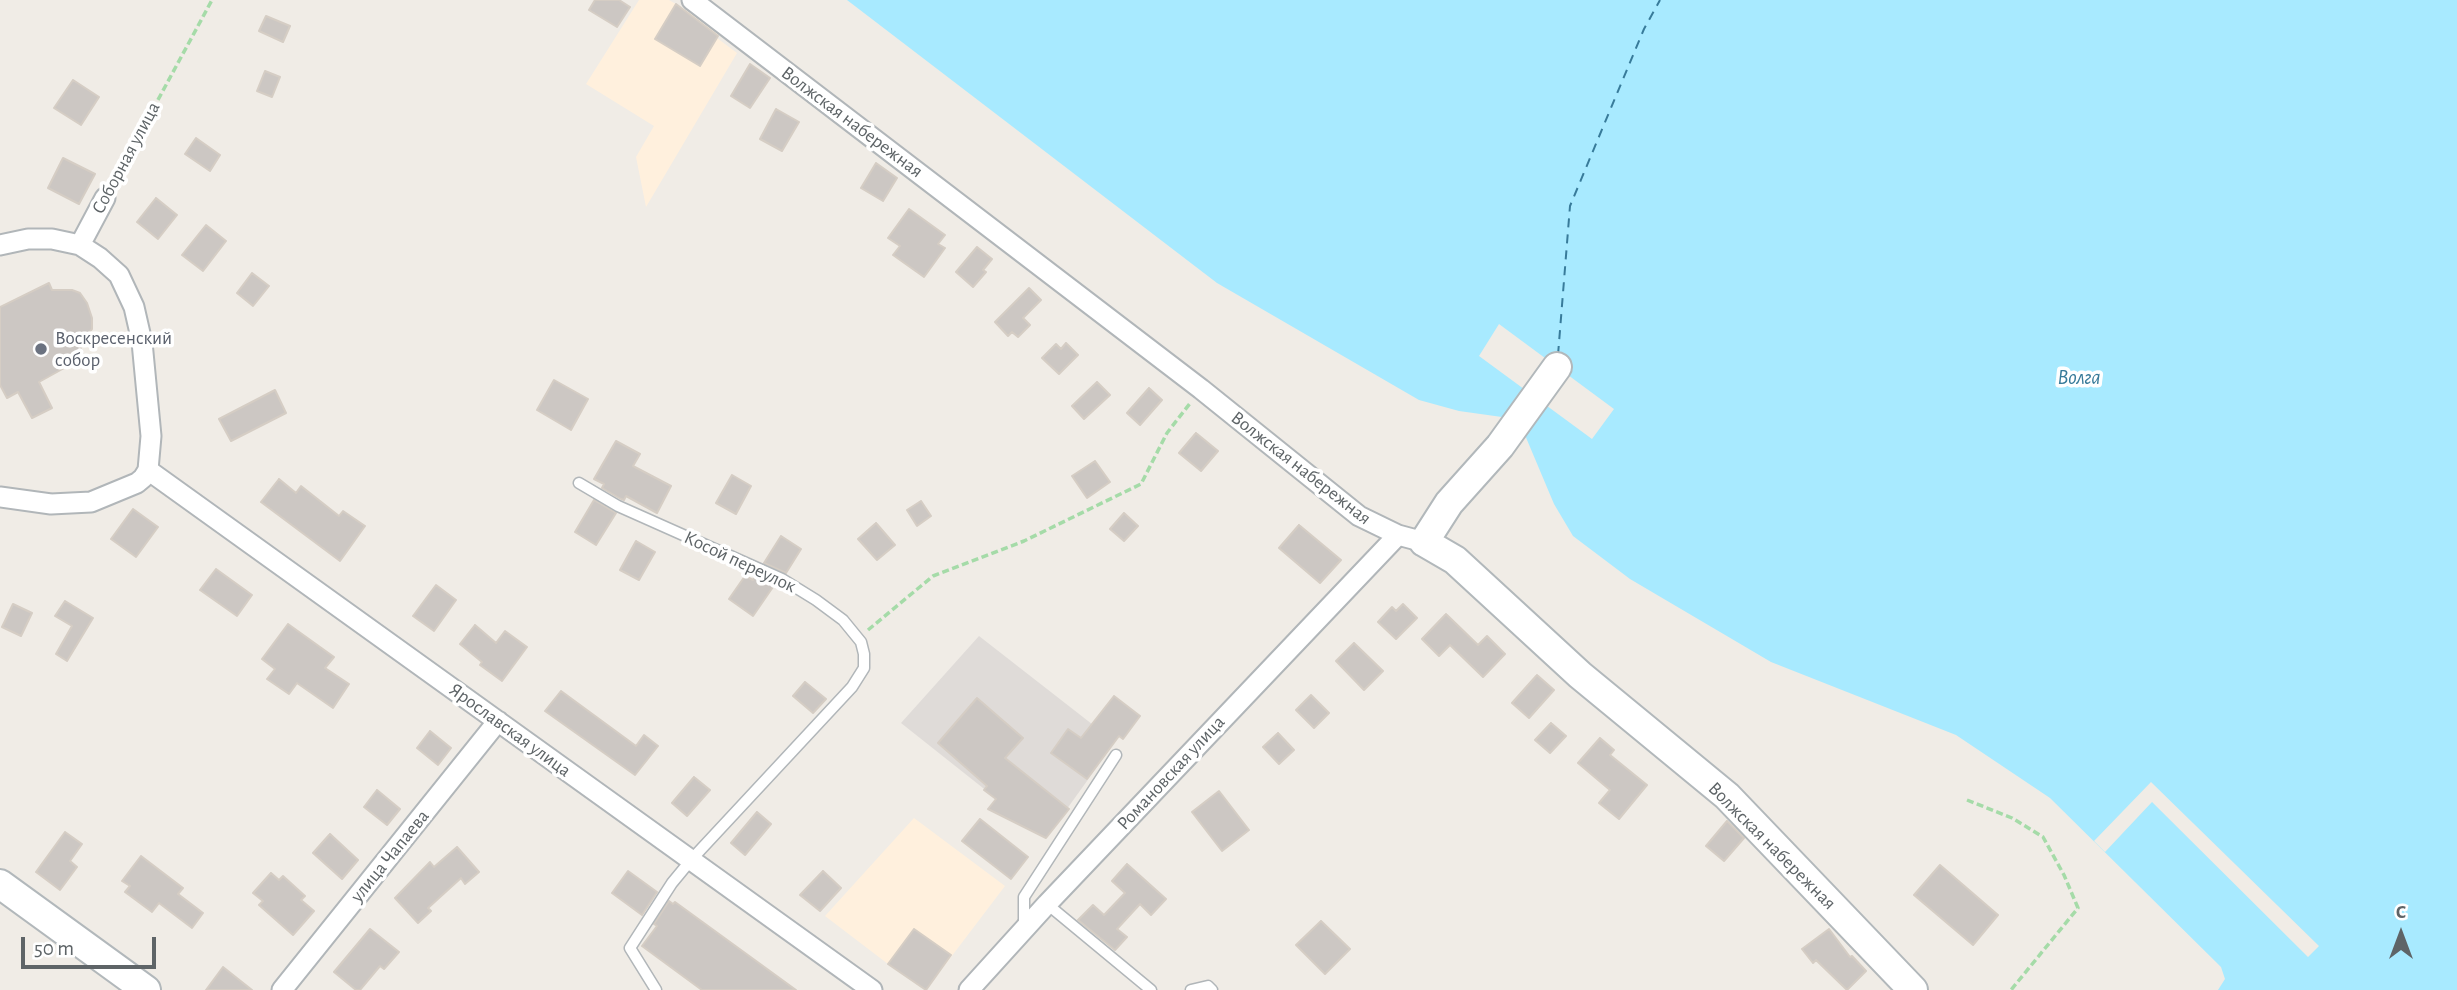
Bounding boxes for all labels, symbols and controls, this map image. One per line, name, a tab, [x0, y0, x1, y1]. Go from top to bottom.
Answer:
street label: Волжская набережная	[777, 61, 927, 183]
street label: Соборная улица	[87, 98, 165, 218]
place label: Воскресенский собор	[55, 327, 172, 371]
marker: Воскресенский собор	[33, 341, 49, 357]
water label: Волга	[2057, 365, 2101, 391]
street label: Волжская набережная	[1226, 406, 1376, 530]
street label: Косой переулок	[680, 526, 800, 598]
street label: Ярославская улица	[445, 678, 575, 782]
street label: Романовская улица	[1112, 711, 1230, 835]
street label: Волжская набережная	[1703, 777, 1841, 915]
street label: улица Чапаева	[346, 805, 434, 907]
north arrow	[2366, 899, 2436, 969]
text: С	[2396, 903, 2406, 922]
scale bar	[24, 923, 159, 967]
text: 50 m	[34, 938, 74, 959]

